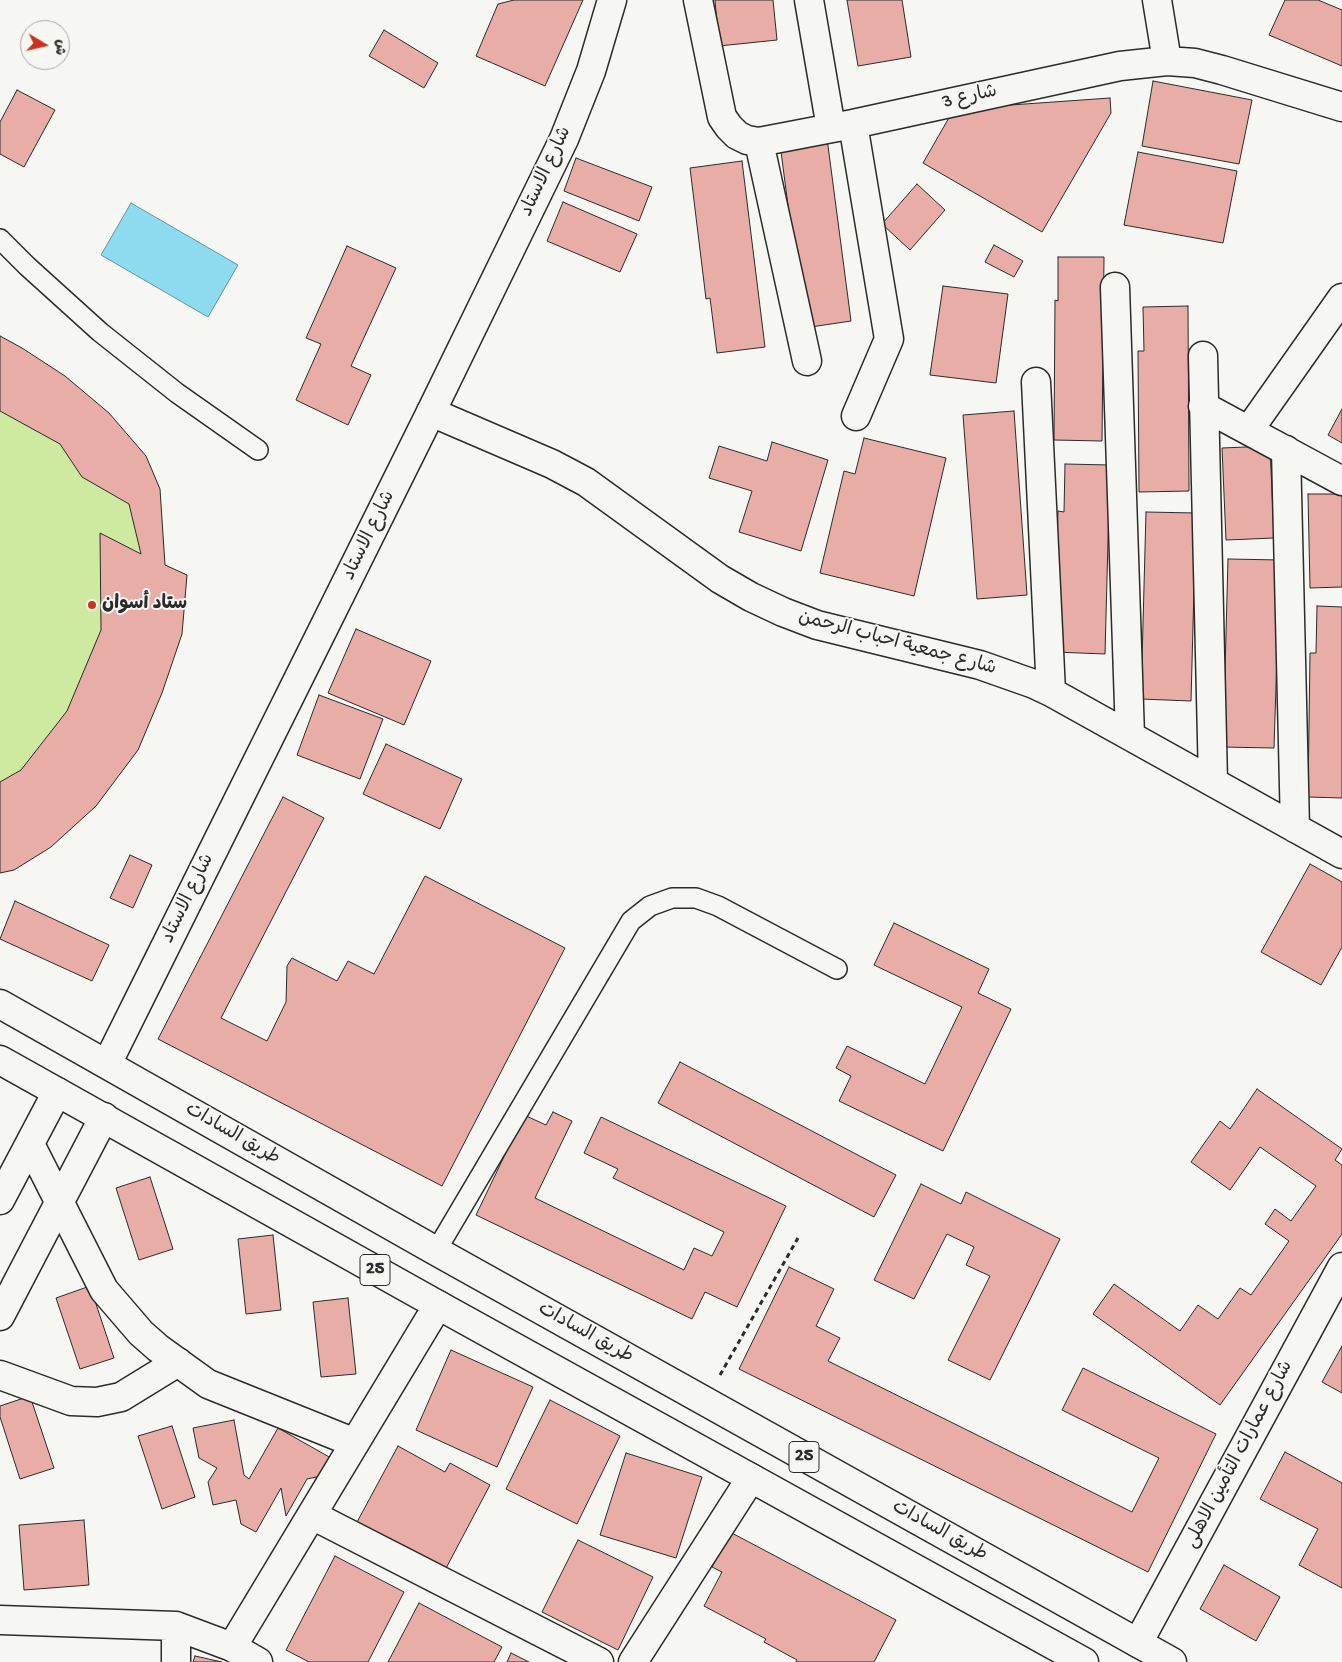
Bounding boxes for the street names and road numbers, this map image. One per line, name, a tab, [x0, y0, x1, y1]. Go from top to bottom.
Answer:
street label: شارع 3	[940, 81, 1000, 115]
street label: شارع الاستاد	[516, 123, 578, 221]
street label: شارع الاستاد	[339, 488, 401, 584]
street label: شارع جمعية احباب الرحمن	[795, 607, 999, 681]
street label: شارع الاستاد	[158, 851, 220, 947]
street label: طريق السادات	[181, 1099, 283, 1171]
road number: 25	[360, 1254, 390, 1286]
street label: طريق السادات	[533, 1298, 637, 1370]
street label: شارع عمارات التأمين الاهلى	[1181, 1357, 1299, 1553]
road number: 25	[789, 1441, 819, 1472]
street label: طريق السادات	[887, 1496, 991, 1568]

